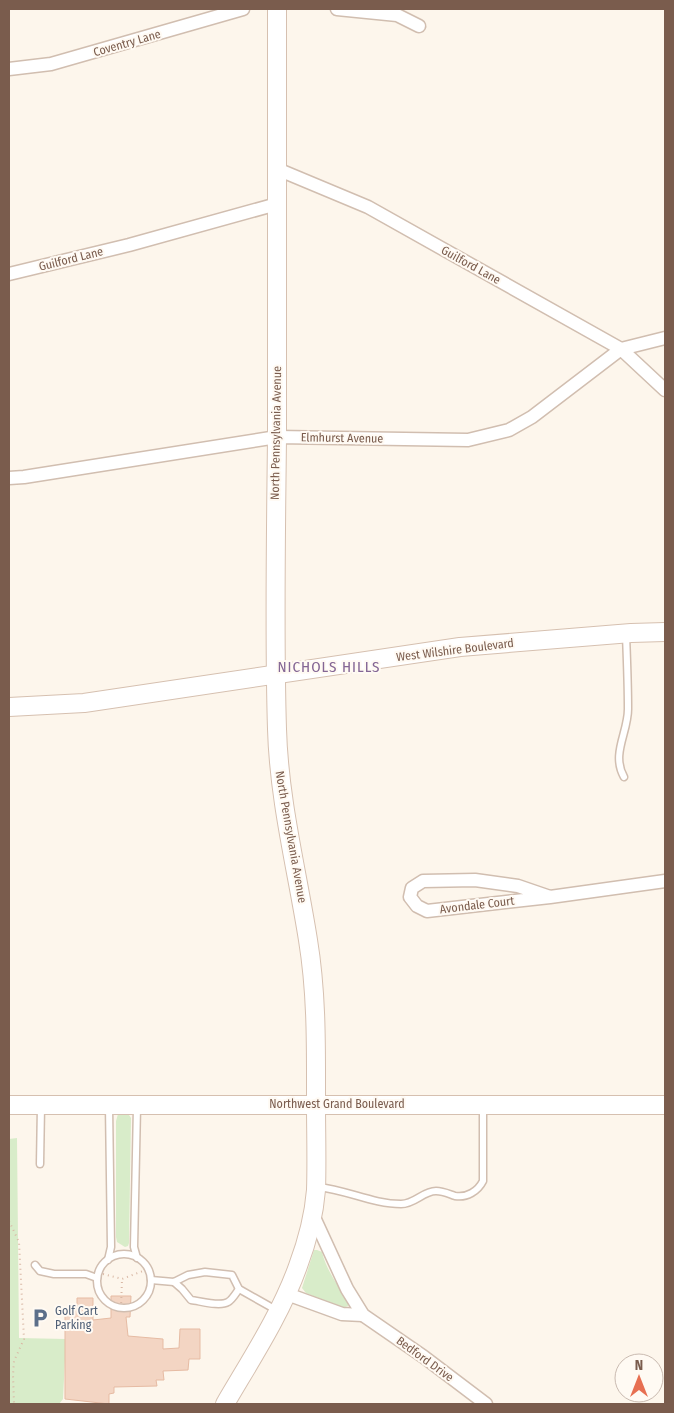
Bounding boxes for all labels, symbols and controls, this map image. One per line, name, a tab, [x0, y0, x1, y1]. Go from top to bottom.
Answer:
street label: Coventry Lane	[92, 27, 162, 59]
street label: Guilford Lane	[439, 243, 503, 287]
street label: Guilford Lane	[37, 244, 105, 274]
street label: North Pennsylvania Avenue	[268, 366, 284, 500]
street label: Elmhurst Avenue	[301, 430, 383, 446]
street label: West Wilshire Boulevard	[395, 636, 515, 664]
district label: NICHOLS HILLS	[277, 658, 381, 676]
street label: North Pennsylvania Avenue	[272, 770, 310, 904]
street label: Avondale Court	[439, 893, 515, 917]
street label: Northwest Grand Boulevard	[269, 1097, 405, 1111]
place label: Golf Cart Parking	[55, 1304, 98, 1332]
parking icon: Golf Cart Parking	[29, 1307, 51, 1329]
street label: Bedford Drive	[394, 1334, 456, 1384]
north arrow	[614, 1353, 664, 1403]
text: N	[635, 1357, 643, 1374]

